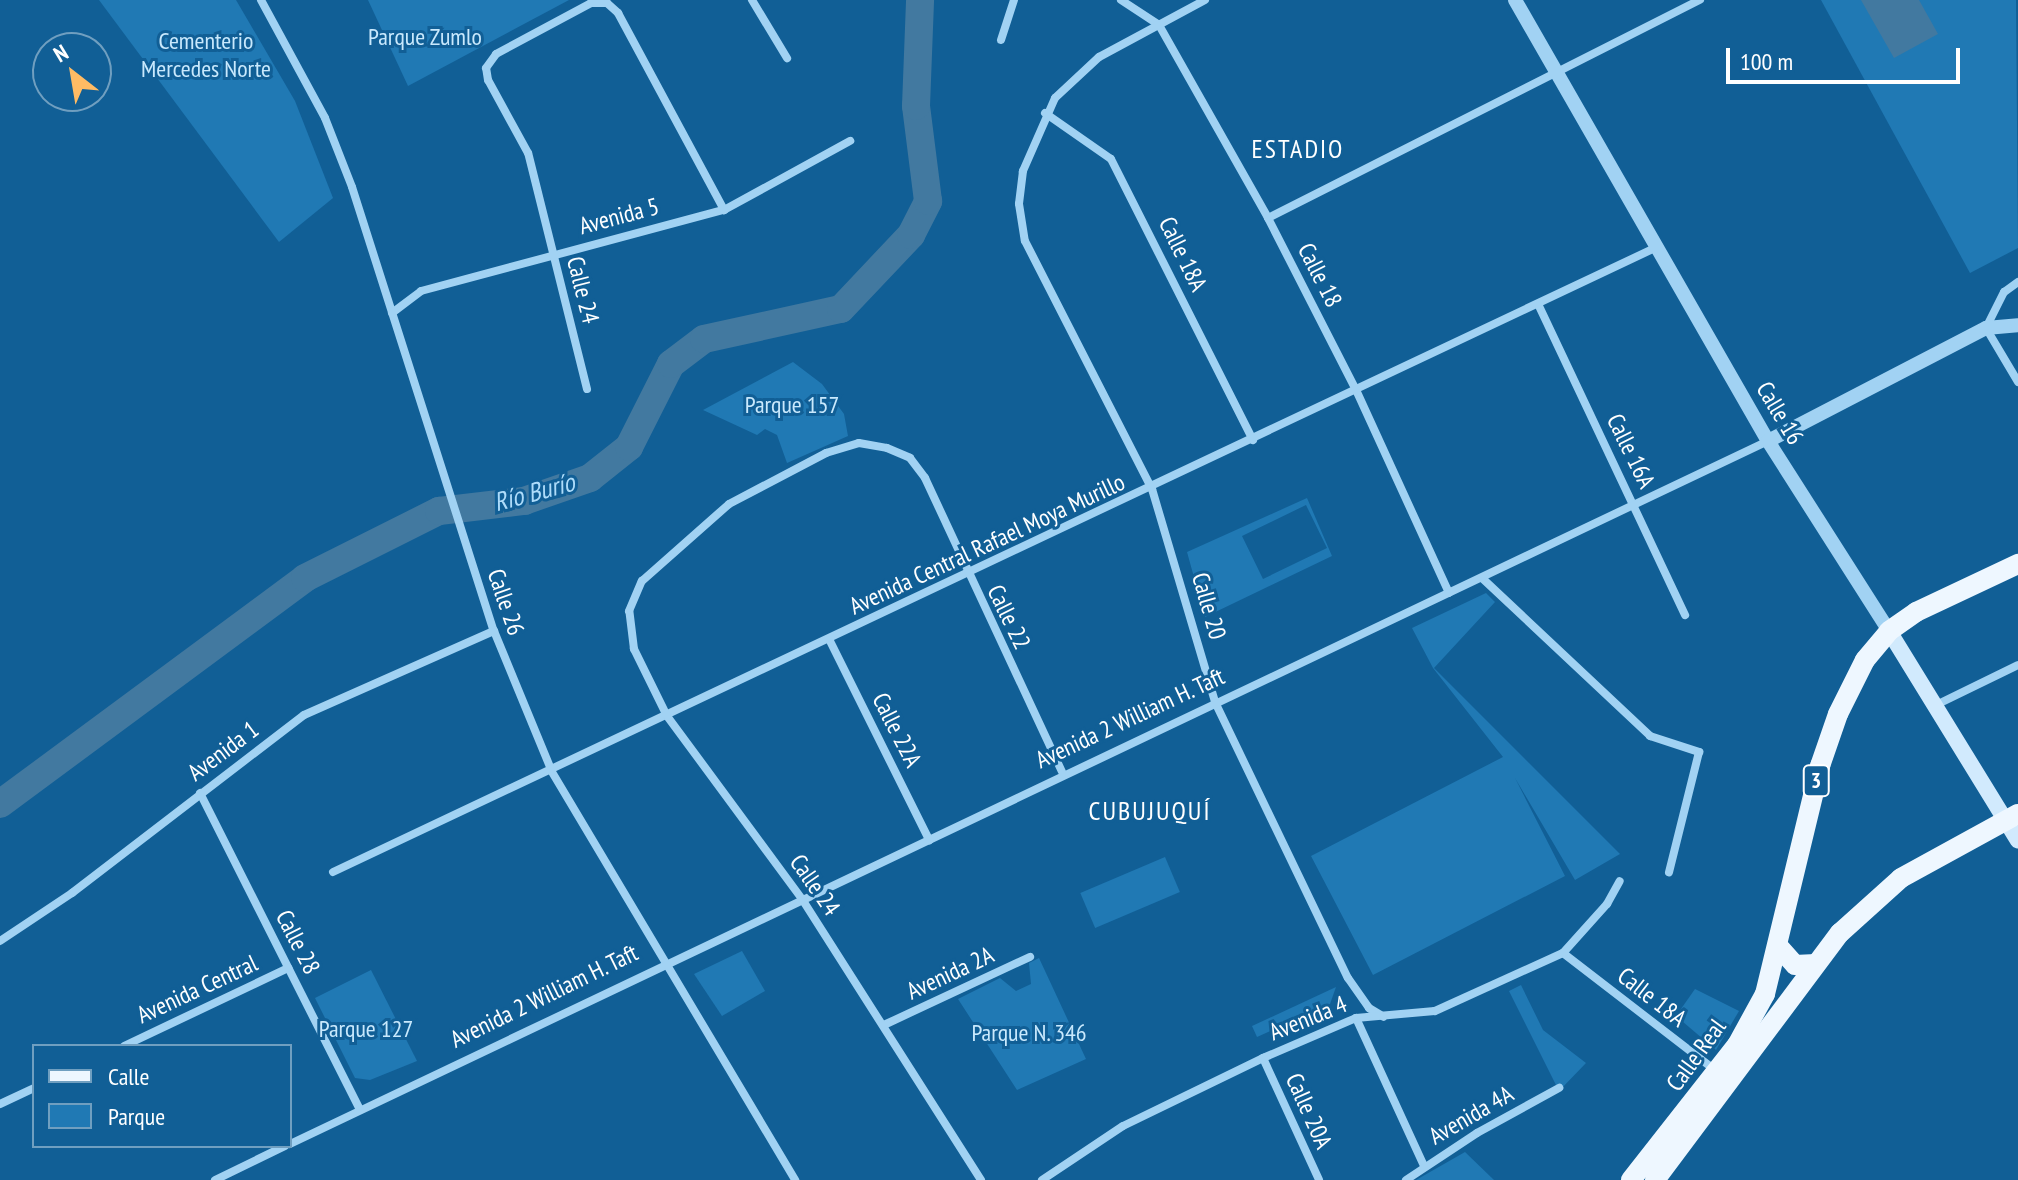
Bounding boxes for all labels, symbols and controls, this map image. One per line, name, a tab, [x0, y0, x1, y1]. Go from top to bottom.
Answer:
park label: Parque Zumlo	[368, 23, 482, 51]
park label: Cementerio Mercedes Norte	[141, 27, 271, 83]
north arrow	[32, 32, 112, 112]
scale bar	[1730, 32, 1964, 82]
text: N	[48, 38, 73, 68]
text: 100 m	[1740, 46, 1793, 77]
district label: ESTADIO	[1252, 133, 1344, 165]
street label: Avenida 5	[576, 192, 662, 240]
street label: Calle 18A	[1153, 212, 1213, 296]
street label: Calle 18	[1292, 238, 1348, 312]
street label: Calle 24	[561, 253, 605, 327]
street label: Calle 16	[1750, 376, 1810, 450]
park label: Parque 157	[745, 391, 839, 419]
street label: Calle 16A	[1601, 409, 1661, 493]
water label: Río Burío	[490, 466, 578, 518]
street label: Avenida Central Rafael Moya Murillo	[845, 467, 1129, 621]
street label: Calle 26	[481, 565, 531, 639]
street label: Calle 20	[1186, 569, 1232, 643]
street label: Calle 22	[981, 580, 1037, 654]
street label: Avenida 2 William H. Taft	[1030, 661, 1230, 775]
street label: Calle 22A	[866, 688, 928, 772]
street label: Avenida 1	[182, 715, 264, 787]
road number: 3	[1802, 763, 1830, 799]
district label: CUBUJUQUÍ	[1089, 795, 1211, 827]
street label: Calle 24	[784, 849, 846, 921]
street label: Calle 28	[270, 905, 326, 979]
street label: Avenida 2 William H. Taft	[444, 938, 644, 1054]
street label: Avenida 2A	[902, 940, 998, 1006]
street label: Avenida Central	[132, 949, 262, 1029]
street label: Calle 18A	[1612, 961, 1692, 1033]
street label: Avenida 4	[1265, 989, 1351, 1047]
street label: Calle Real	[1660, 1013, 1732, 1097]
park label: Parque 127	[319, 1015, 413, 1043]
park label: Parque N. 346	[971, 1019, 1087, 1047]
legend	[32, 1044, 292, 1148]
text: Calle	[108, 1061, 149, 1092]
street label: Calle 20A	[1280, 1069, 1338, 1153]
street label: Avenida 4A	[1424, 1079, 1518, 1151]
text: Parque	[108, 1101, 165, 1132]

